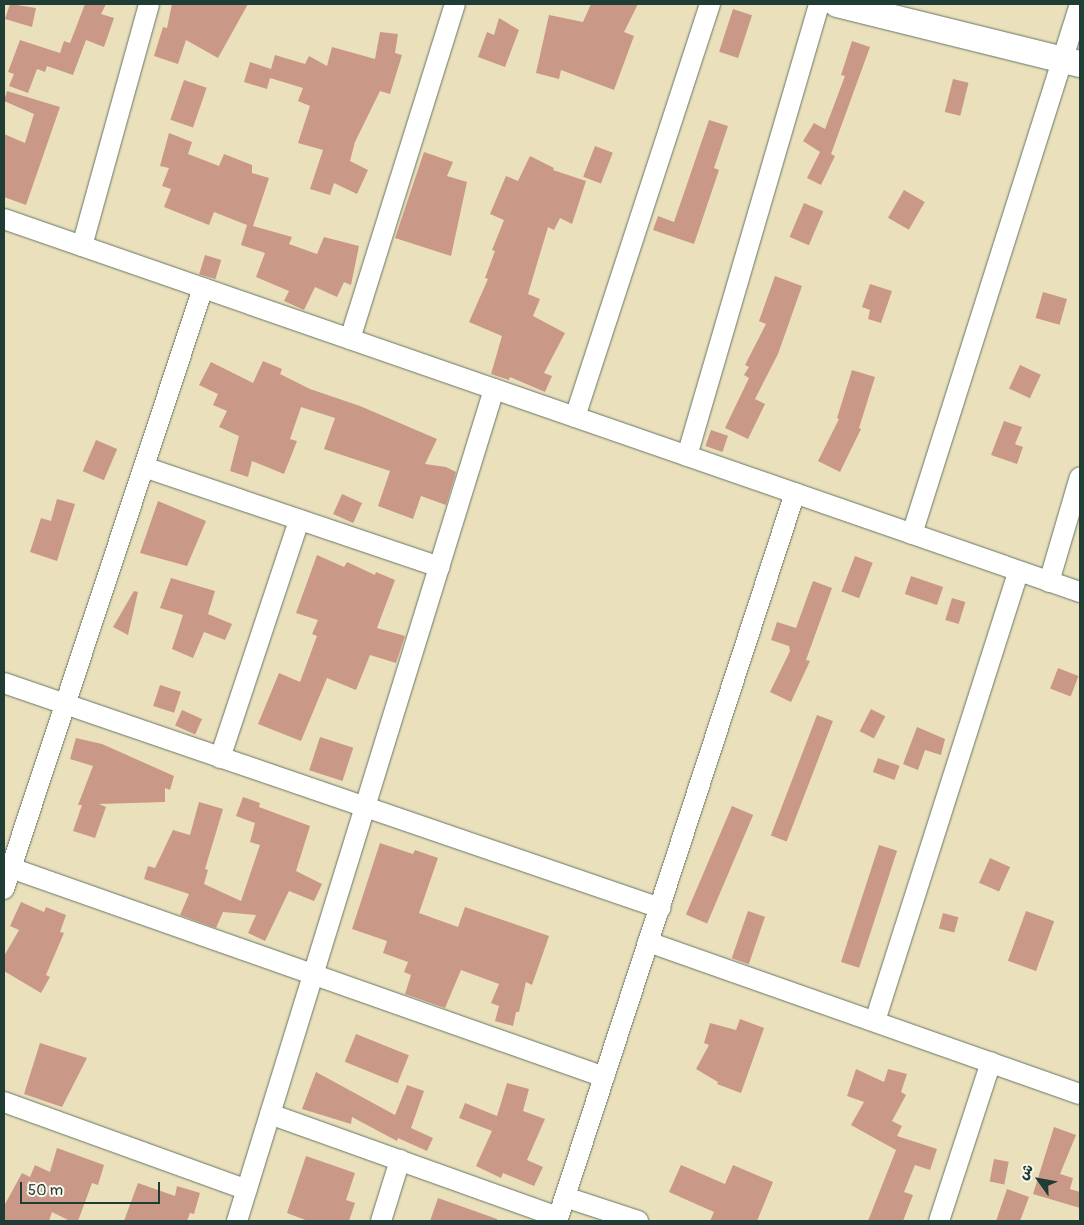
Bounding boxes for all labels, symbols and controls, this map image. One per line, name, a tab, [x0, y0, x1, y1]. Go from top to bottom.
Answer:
north arrow	[1014, 1155, 1064, 1205]
text: ش	[1015, 1161, 1037, 1183]
scale bar	[22, 1172, 162, 1204]
text: 50 m	[28, 1181, 63, 1200]

